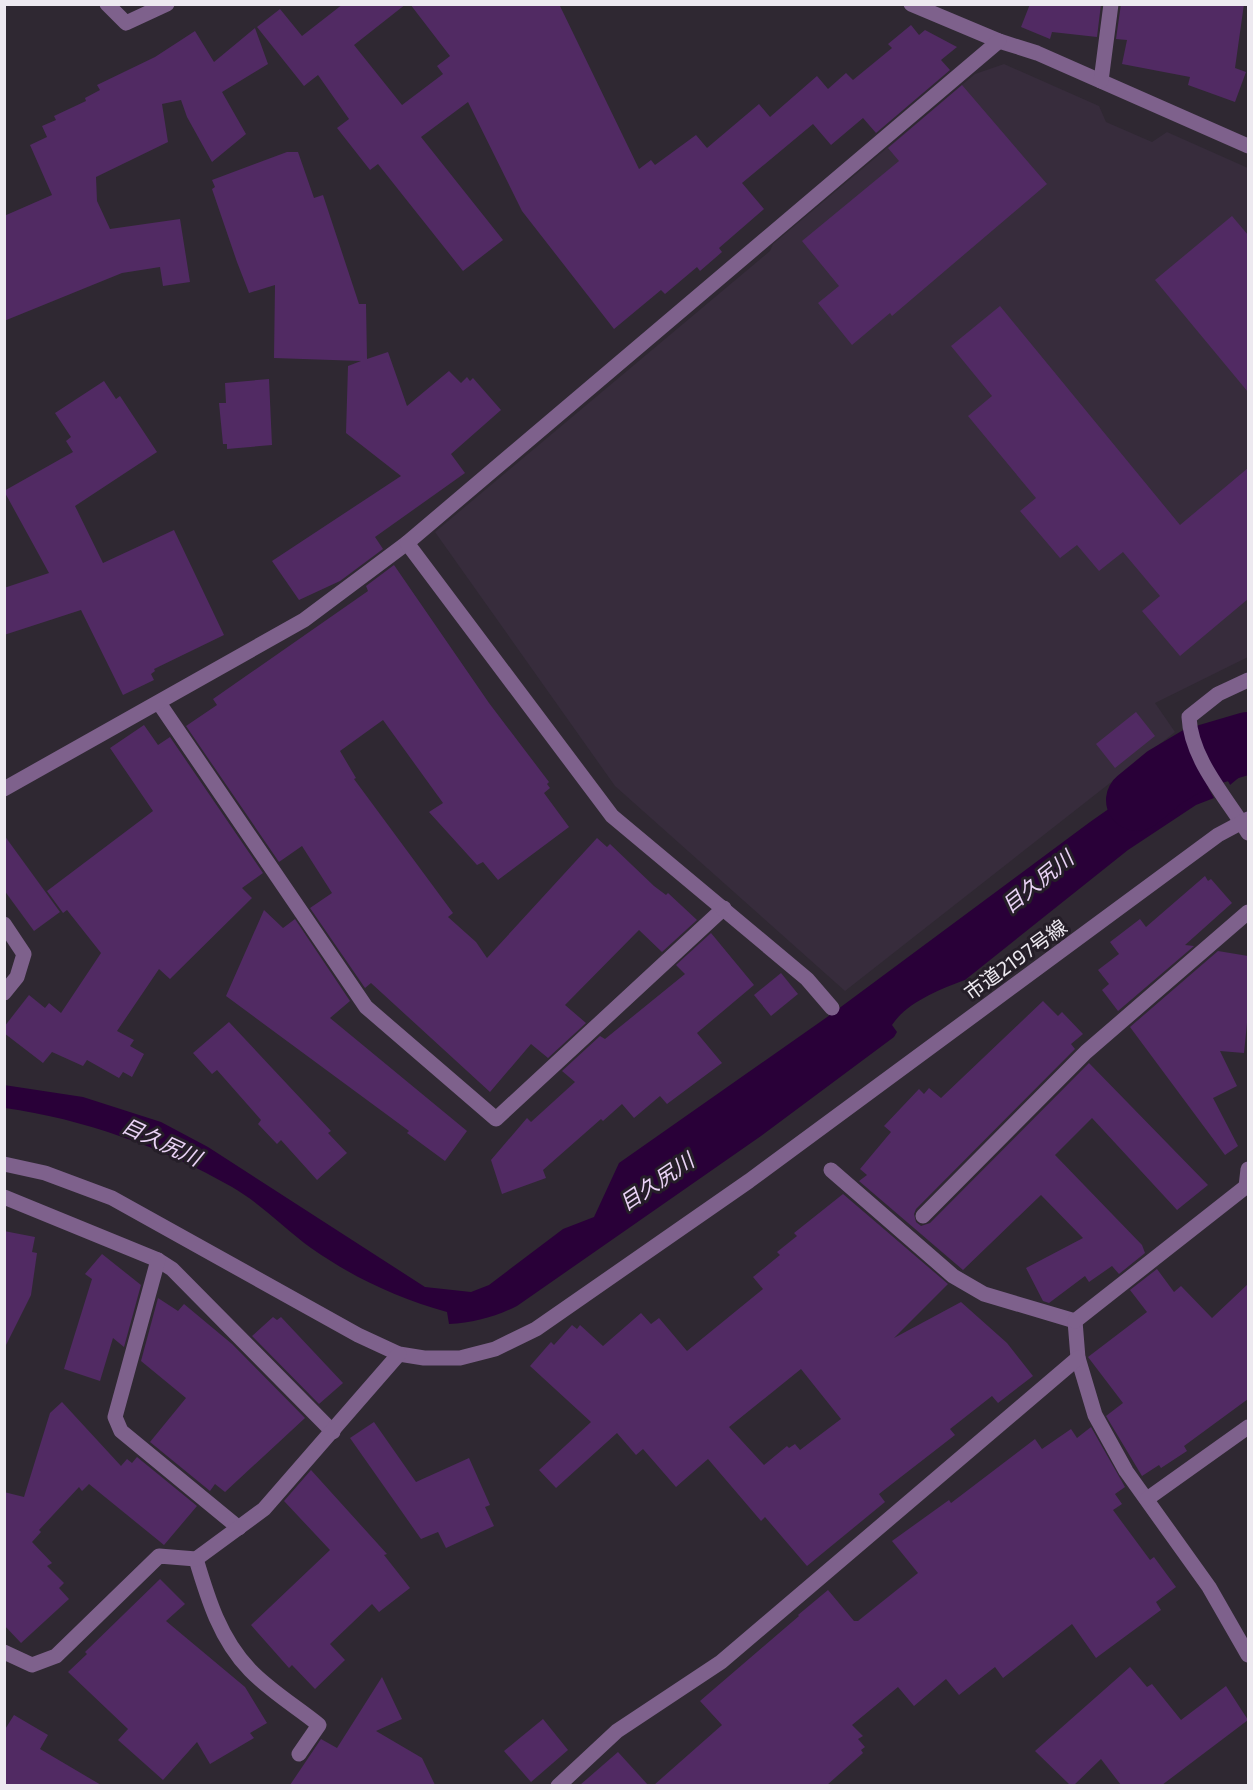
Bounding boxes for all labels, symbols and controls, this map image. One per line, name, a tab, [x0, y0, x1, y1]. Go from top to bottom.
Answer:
water label: 目久尻川	[996, 844, 1079, 917]
street label: 市道2197号線	[959, 914, 1071, 1004]
water label: 目久尻川	[119, 1112, 207, 1171]
water label: 目久尻川	[614, 1146, 699, 1215]

